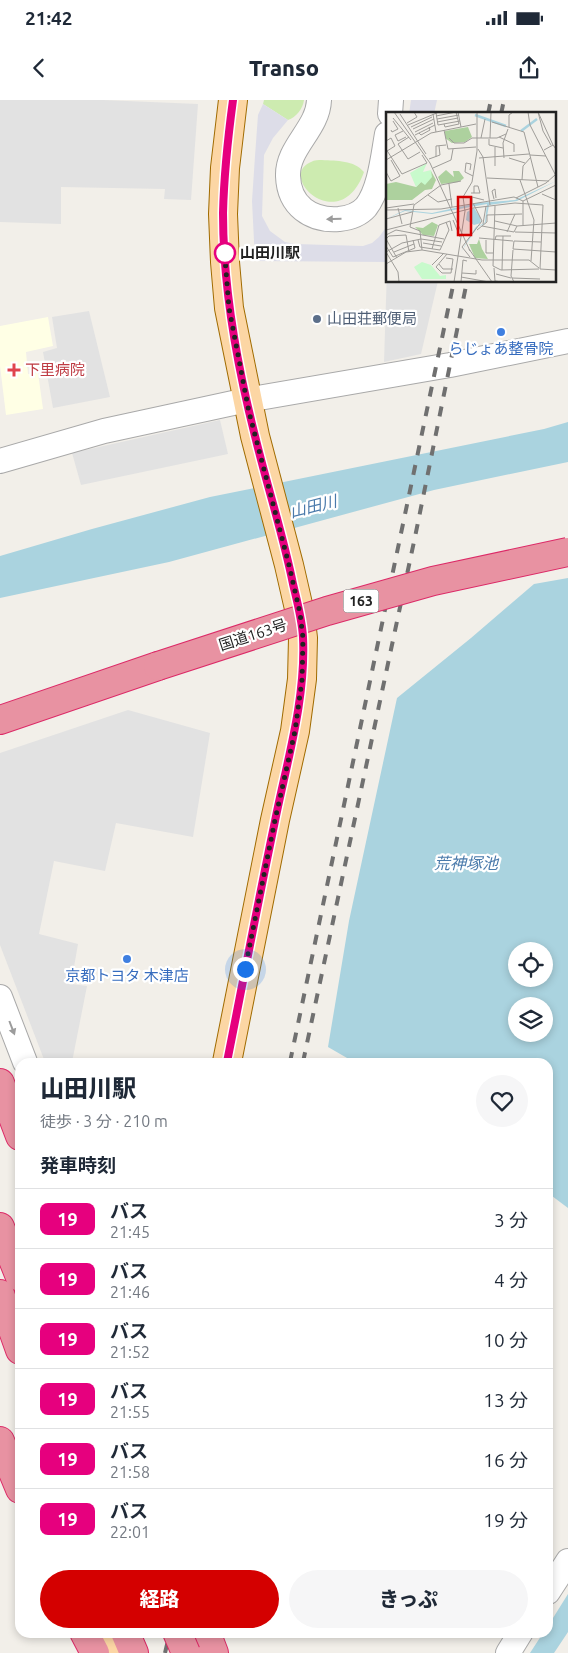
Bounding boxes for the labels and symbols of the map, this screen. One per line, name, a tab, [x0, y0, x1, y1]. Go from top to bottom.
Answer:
inset map	[386, 112, 556, 282]
one-way arrow	[326, 215, 342, 223]
marker: 山田川駅	[214, 242, 236, 264]
place label: 山田川駅	[240, 244, 300, 261]
place label: 山田荘郵便局	[327, 310, 417, 327]
marker: 山田荘郵便局	[311, 313, 323, 325]
marker: らじょあ整骨院	[495, 326, 507, 338]
place label: らじょあ整骨院	[448, 340, 554, 357]
place label: 下里病院	[25, 361, 85, 378]
marker: 下里病院	[7, 363, 21, 377]
water label: 山田川	[288, 491, 340, 521]
road number: 163	[344, 590, 378, 612]
street label: 国道163号	[217, 616, 289, 653]
water label: 荒神塚池	[434, 854, 500, 872]
marker: 京都トヨタ 木津店	[121, 953, 133, 965]
your location	[233, 957, 258, 982]
place label: 京都トヨタ 木津店	[65, 967, 189, 984]
one-way arrow	[8, 1021, 16, 1036]

